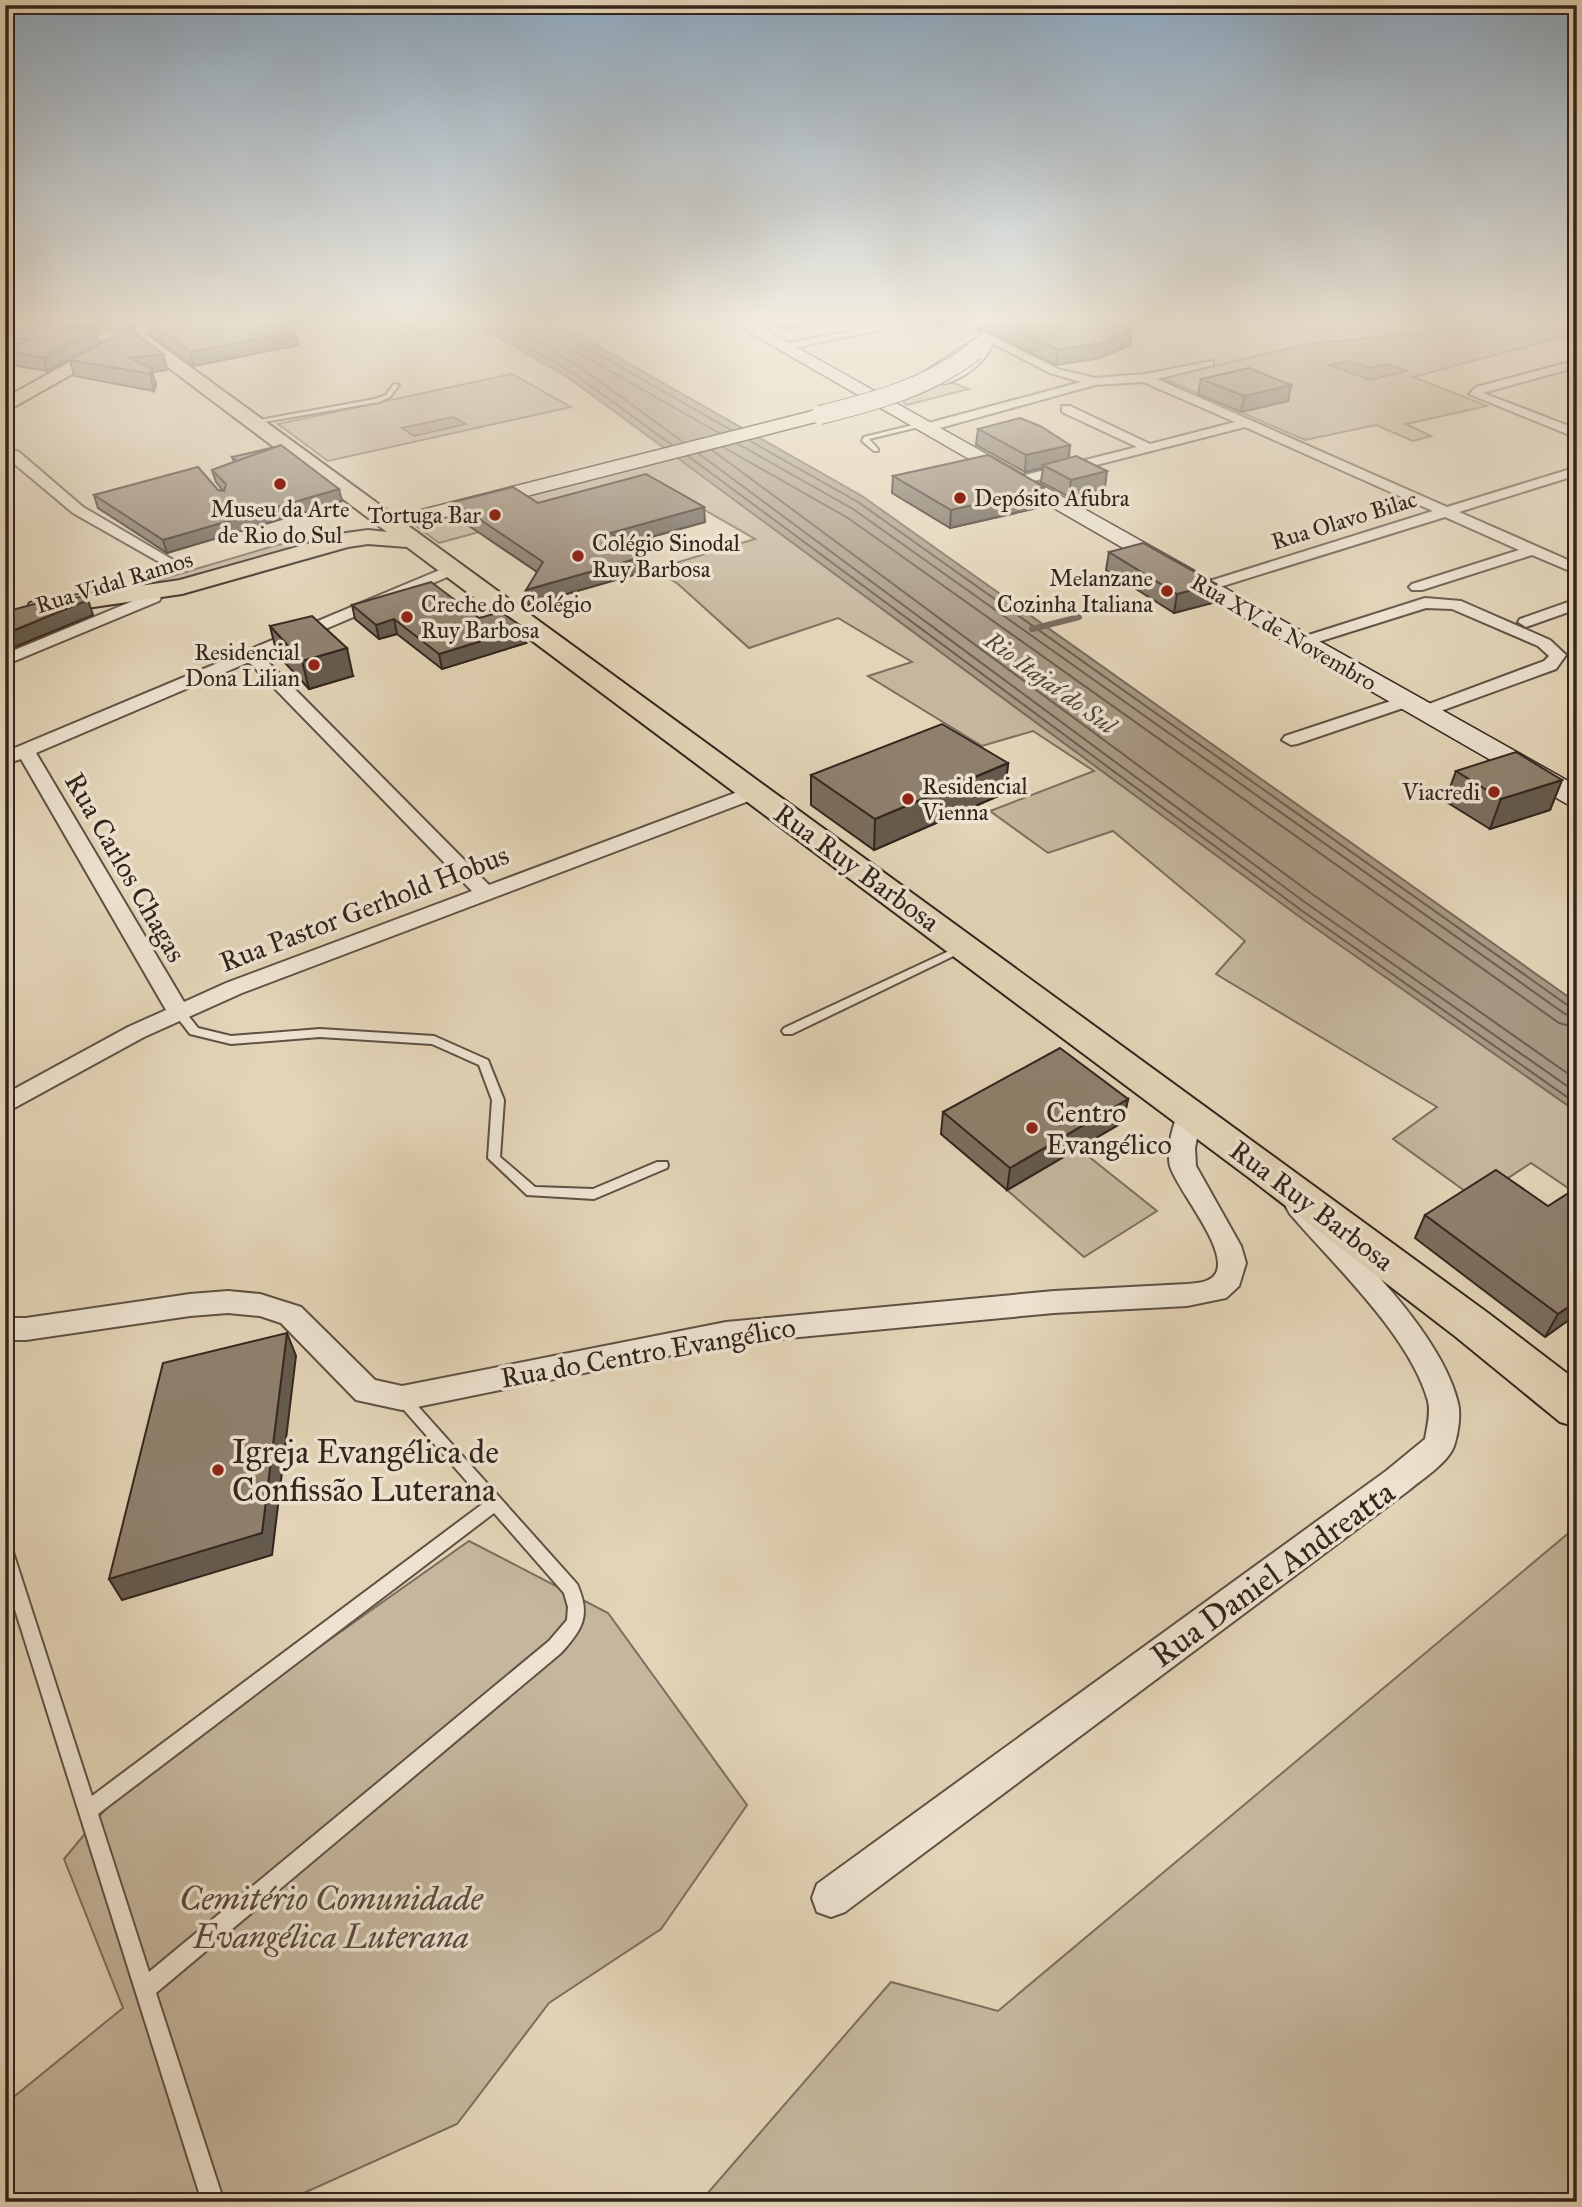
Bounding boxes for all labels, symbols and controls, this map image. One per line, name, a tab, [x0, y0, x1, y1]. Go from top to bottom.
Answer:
marker: Museu da Arte de Rio do Sul	[272, 476, 288, 492]
place label: Depósito Afubra	[974, 484, 1130, 512]
street label: Rua Olavo Bilac	[1268, 484, 1420, 555]
marker: Depósito Afubra	[952, 490, 968, 506]
place label: Museu da Arte de Rio do Sul	[211, 495, 349, 549]
place label: Tortuga Bar	[368, 501, 481, 530]
marker: Tortuga Bar	[487, 507, 503, 523]
place label: Colégio Sinodal Ruy Barbosa	[592, 529, 741, 583]
street label: Rua Vidal Ramos	[32, 545, 196, 619]
marker: Colégio Sinodal Ruy Barbosa	[570, 548, 586, 564]
place label: Melanzane Cozinha Italiana	[997, 564, 1153, 618]
street label: Rua XV de Novembro	[1186, 568, 1382, 696]
marker: Melanzane Cozinha Italiana	[1159, 583, 1175, 599]
place label: Creche do Colégio Ruy Barbosa	[421, 590, 592, 644]
marker: Creche do Colégio Ruy Barbosa	[399, 609, 415, 625]
water label: Rio Itajaí do Sul	[978, 625, 1123, 742]
place label: Residencial Dona Lilian	[185, 638, 301, 692]
marker: Residencial Dona Lilian	[306, 657, 322, 673]
street label: Rua Carlos Chagas	[57, 766, 194, 968]
place label: Residencial Vienna	[921, 772, 1029, 826]
place label: Viacredi	[1401, 778, 1480, 806]
marker: Viacredi	[1486, 784, 1502, 800]
marker: Residencial Vienna	[900, 791, 916, 807]
street label: Rua Ruy Barbosa	[767, 796, 947, 939]
street label: Rua Pastor Gerhold Hobus	[215, 837, 514, 980]
place label: Centro Evangélico	[1046, 1095, 1172, 1162]
marker: Centro Evangélico	[1024, 1120, 1040, 1136]
street label: Rua Ruy Barbosa	[1223, 1132, 1401, 1279]
street label: Rua do Centro Evangélico	[498, 1309, 798, 1396]
place label: Igreja Evangélica de Confissão Luterana	[232, 1432, 499, 1510]
marker: Igreja Evangélica de Confissão Luterana	[210, 1462, 226, 1478]
street label: Rua Daniel Andreatta	[1143, 1472, 1402, 1676]
park label: Cemitério Comunidade Evangélica Luterana	[179, 1879, 483, 1957]

